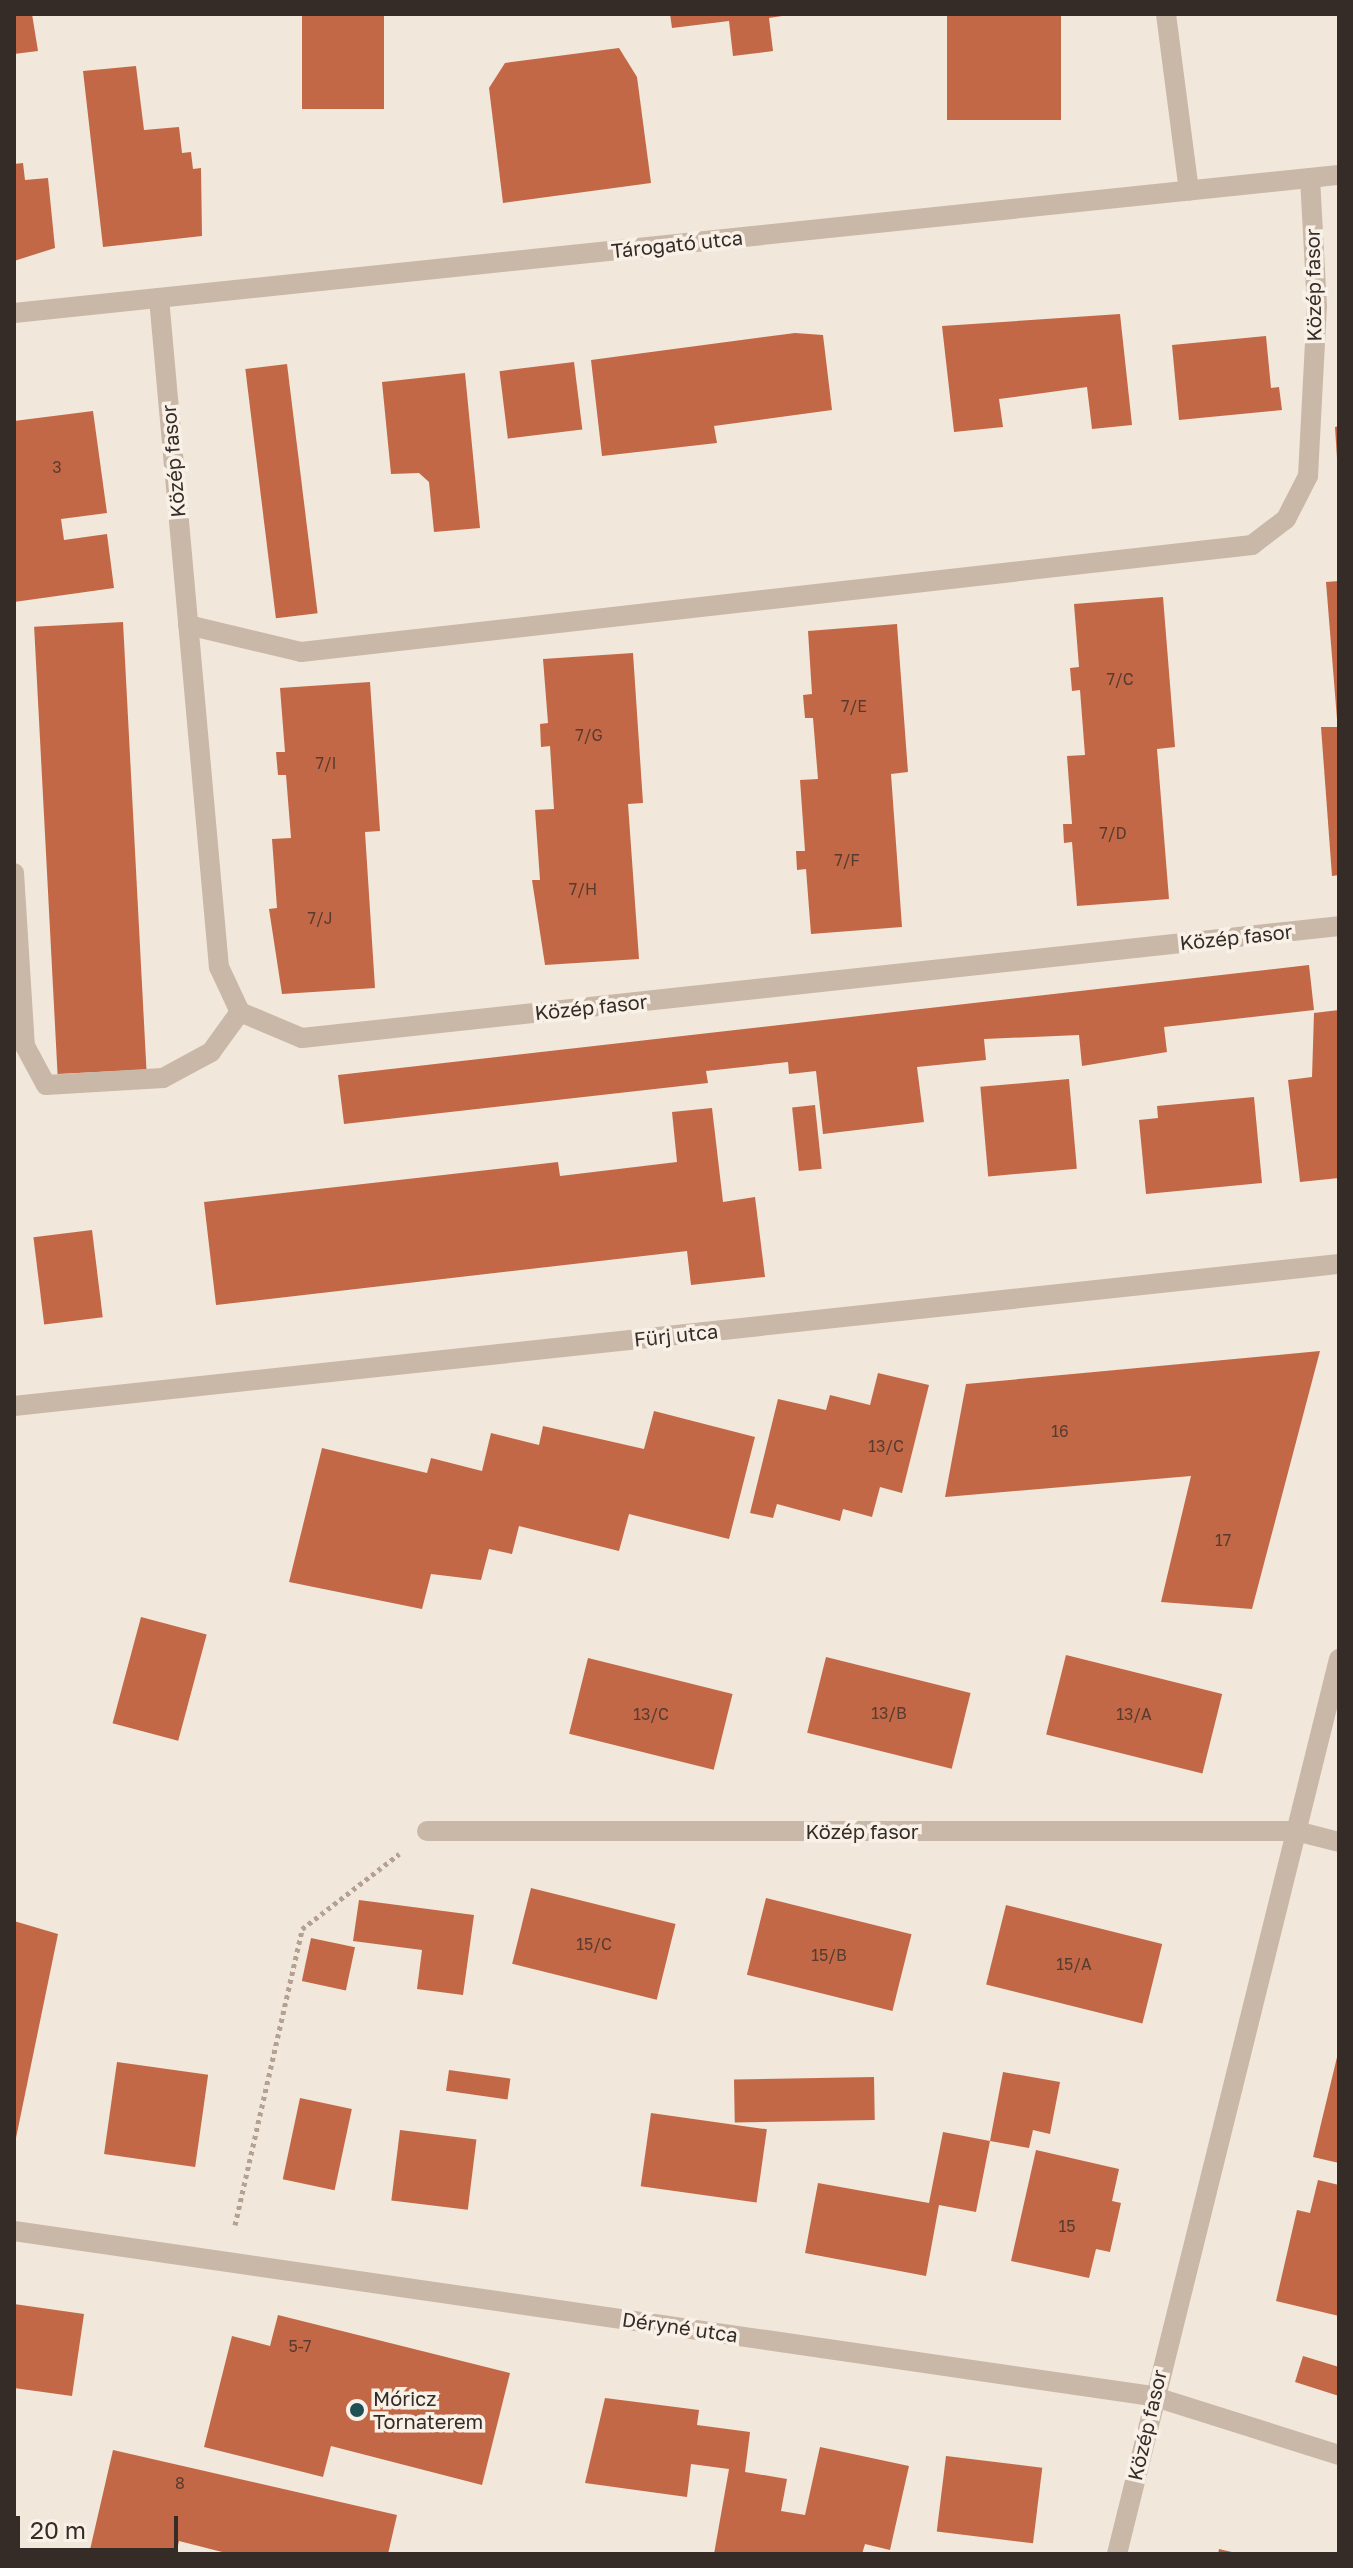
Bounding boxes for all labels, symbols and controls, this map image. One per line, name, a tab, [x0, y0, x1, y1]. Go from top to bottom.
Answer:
street label: Tárogató utca	[610, 225, 744, 263]
street label: Közép fasor	[1300, 228, 1326, 342]
street label: Közép fasor	[156, 404, 190, 518]
house number: 3	[52, 457, 62, 477]
house number: 7/C	[1106, 669, 1134, 689]
house number: 7/E	[841, 696, 867, 716]
house number: 7/G	[575, 725, 603, 745]
house number: 7/I	[315, 753, 337, 773]
house number: 7/D	[1099, 823, 1127, 843]
house number: 7/F	[834, 850, 860, 870]
house number: 7/H	[569, 879, 597, 899]
house number: 7/J	[307, 908, 333, 928]
street label: Közép fasor	[1179, 919, 1293, 955]
street label: Közép fasor	[534, 989, 648, 1025]
street label: Fürj utca	[633, 1319, 719, 1351]
house number: 16	[1051, 1421, 1069, 1441]
house number: 13/C	[868, 1436, 904, 1456]
house number: 17	[1215, 1530, 1231, 1550]
house number: 13/B	[871, 1703, 907, 1723]
house number: 13/C	[633, 1704, 669, 1724]
house number: 13/A	[1116, 1704, 1152, 1724]
street label: Közép fasor	[805, 1819, 919, 1843]
house number: 15/C	[576, 1934, 612, 1954]
house number: 15/B	[811, 1945, 847, 1965]
house number: 15/A	[1056, 1954, 1092, 1974]
house number: 15	[1058, 2216, 1076, 2236]
street label: Déryné utca	[621, 2307, 739, 2347]
house number: 5-7	[289, 2336, 311, 2356]
street label: Közép fasor	[1123, 2367, 1171, 2483]
place label: Móricz Tornaterem	[373, 2386, 483, 2433]
marker: Móricz Tornaterem	[348, 2401, 366, 2419]
house number: 8	[175, 2473, 185, 2493]
scale bar	[20, 2500, 182, 2550]
text: 20 m	[30, 2515, 86, 2544]

